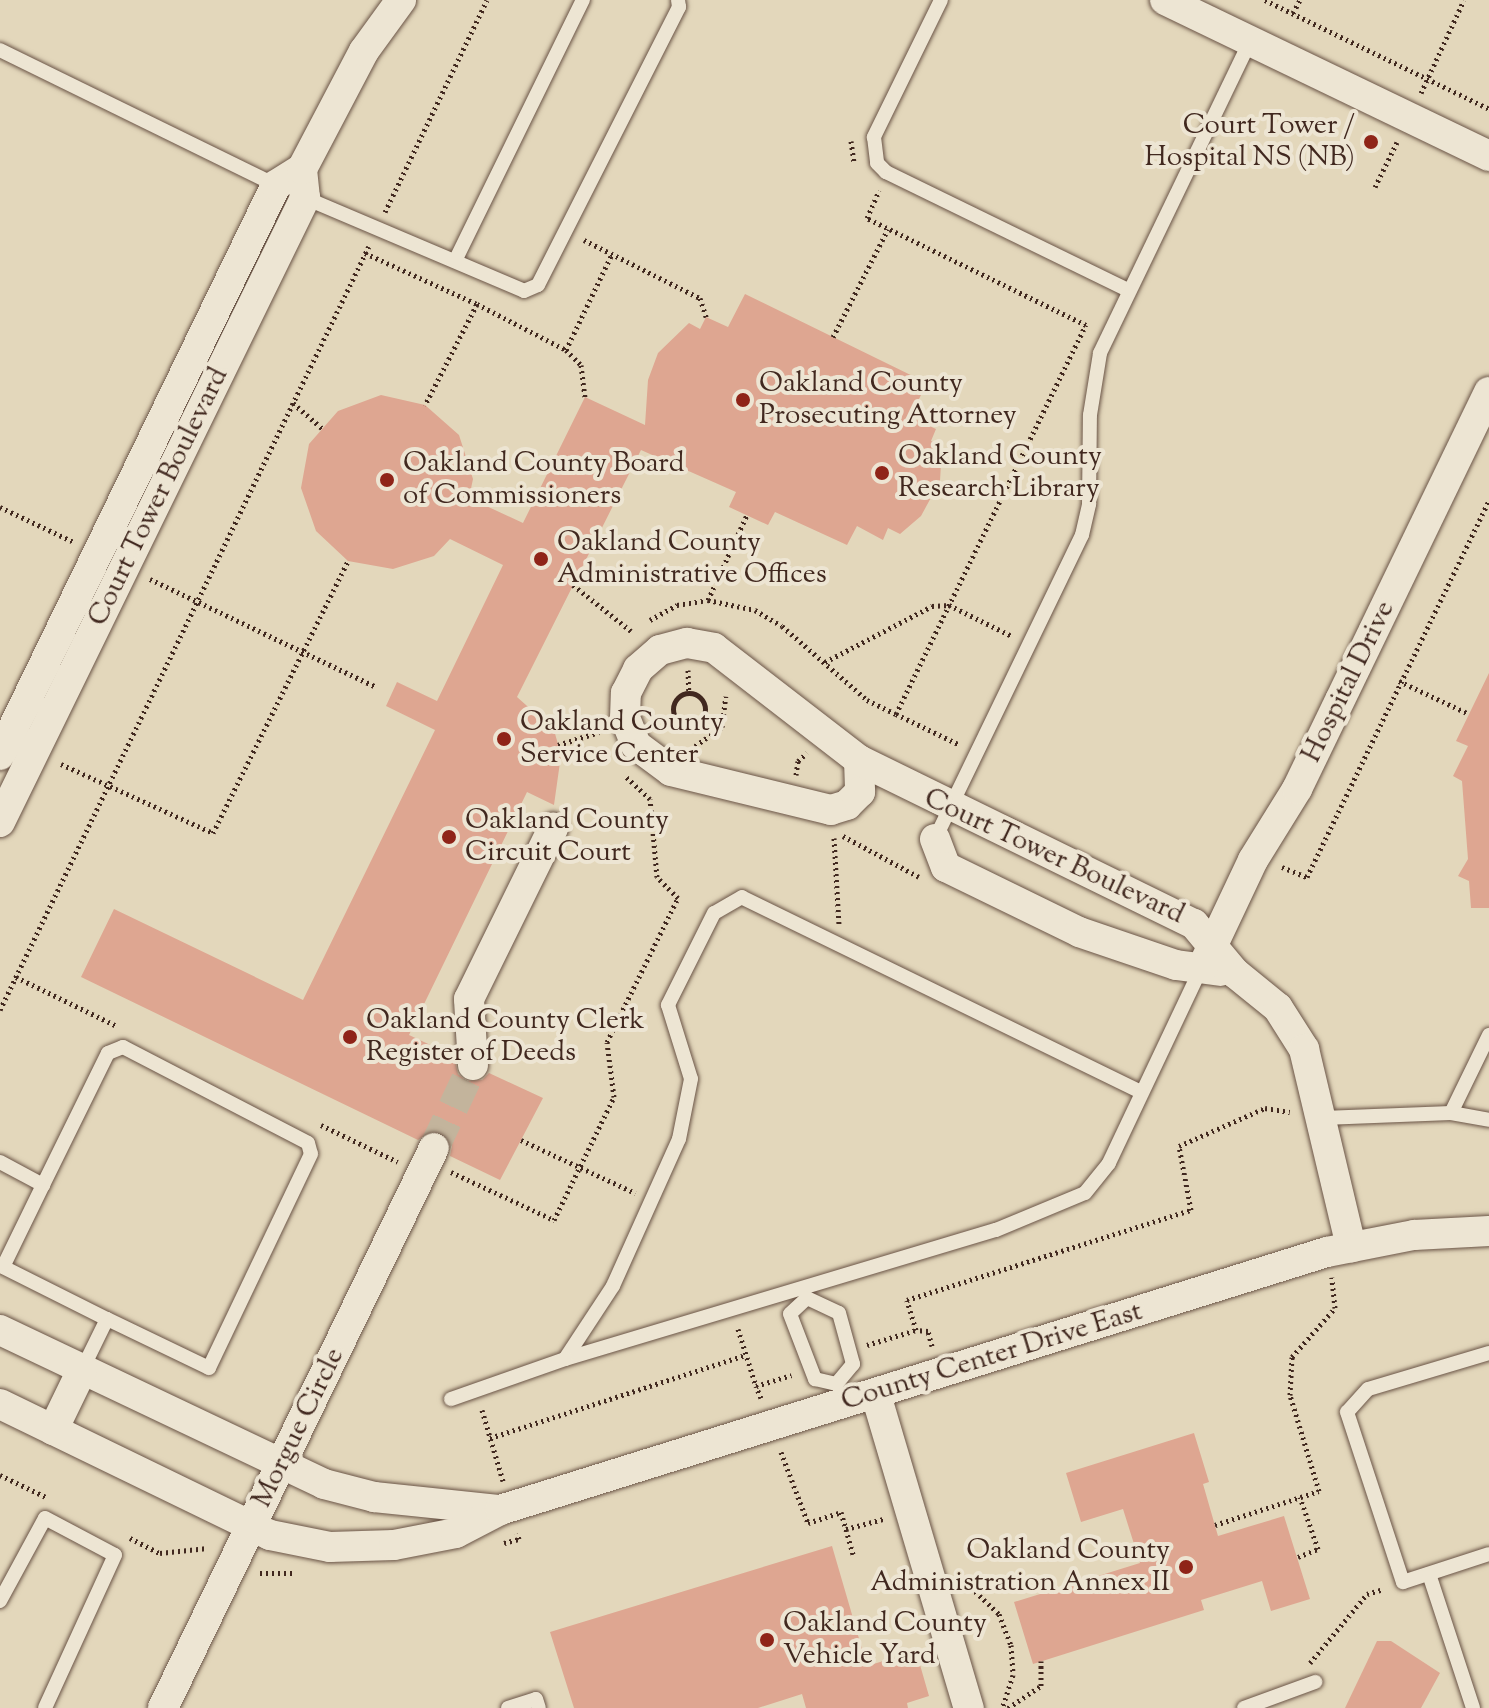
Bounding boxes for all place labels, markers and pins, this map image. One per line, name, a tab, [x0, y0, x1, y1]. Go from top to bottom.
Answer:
place label: Court Tower / Hospital NS (NB)	[1144, 109, 1355, 175]
marker: Court Tower / Hospital NS (NB)	[1362, 133, 1380, 151]
place label: Oakland County Prosecuting Attorney	[759, 367, 1017, 433]
marker: Oakland County Prosecuting Attorney	[734, 391, 752, 409]
place label: Oakland County Research Library	[898, 440, 1102, 506]
place label: Oakland County Board of Commissioners	[403, 447, 685, 513]
marker: Oakland County Research Library	[873, 464, 891, 482]
marker: Oakland County Board of Commissioners	[378, 471, 396, 489]
place label: Oakland County Administrative Offices	[557, 526, 827, 592]
marker: Oakland County Administrative Offices	[532, 550, 550, 568]
place label: Oakland County Service Center	[520, 706, 724, 772]
marker: Oakland County Service Center	[495, 730, 513, 748]
place label: Oakland County Circuit Court	[465, 804, 669, 870]
marker: Oakland County Circuit Court	[440, 828, 458, 846]
place label: Oakland County Clerk Register of Deeds	[366, 1004, 645, 1070]
marker: Oakland County Clerk Register of Deeds	[341, 1028, 359, 1046]
place label: Oakland County Administration Annex II	[870, 1534, 1170, 1600]
marker: Oakland County Administration Annex II	[1177, 1558, 1195, 1576]
place label: Oakland County Vehicle Yard	[783, 1607, 987, 1673]
marker: Oakland County Vehicle Yard	[758, 1631, 776, 1649]

